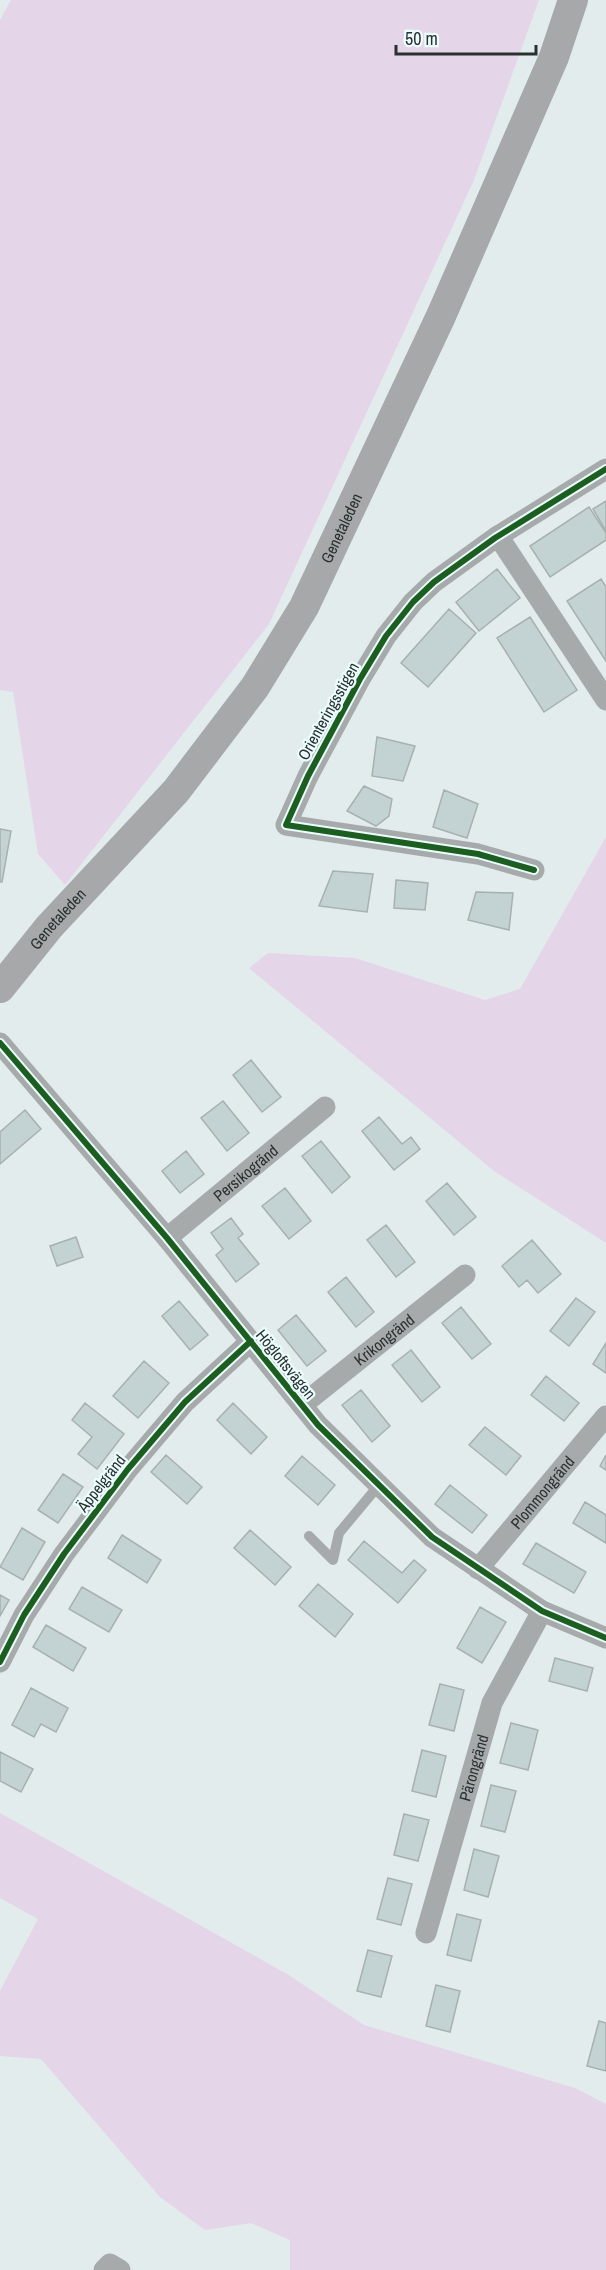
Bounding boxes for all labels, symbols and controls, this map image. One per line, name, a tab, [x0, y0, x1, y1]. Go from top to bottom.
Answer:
scale bar	[396, 18, 536, 56]
text: 50 m	[405, 26, 438, 51]
street label: Genetaleden	[315, 489, 367, 567]
street label: Orienteringsstigen	[292, 658, 364, 764]
street label: Genetaleden	[24, 883, 91, 954]
street label: Persikogränd	[208, 1140, 283, 1206]
street label: Krikongränd	[349, 1309, 419, 1370]
street label: Högloftsvägen	[251, 1324, 321, 1404]
street label: Äppelgränd	[71, 1450, 130, 1517]
street label: Plommongränd	[505, 1451, 579, 1533]
street label: Pärongränd	[453, 1732, 493, 1804]

